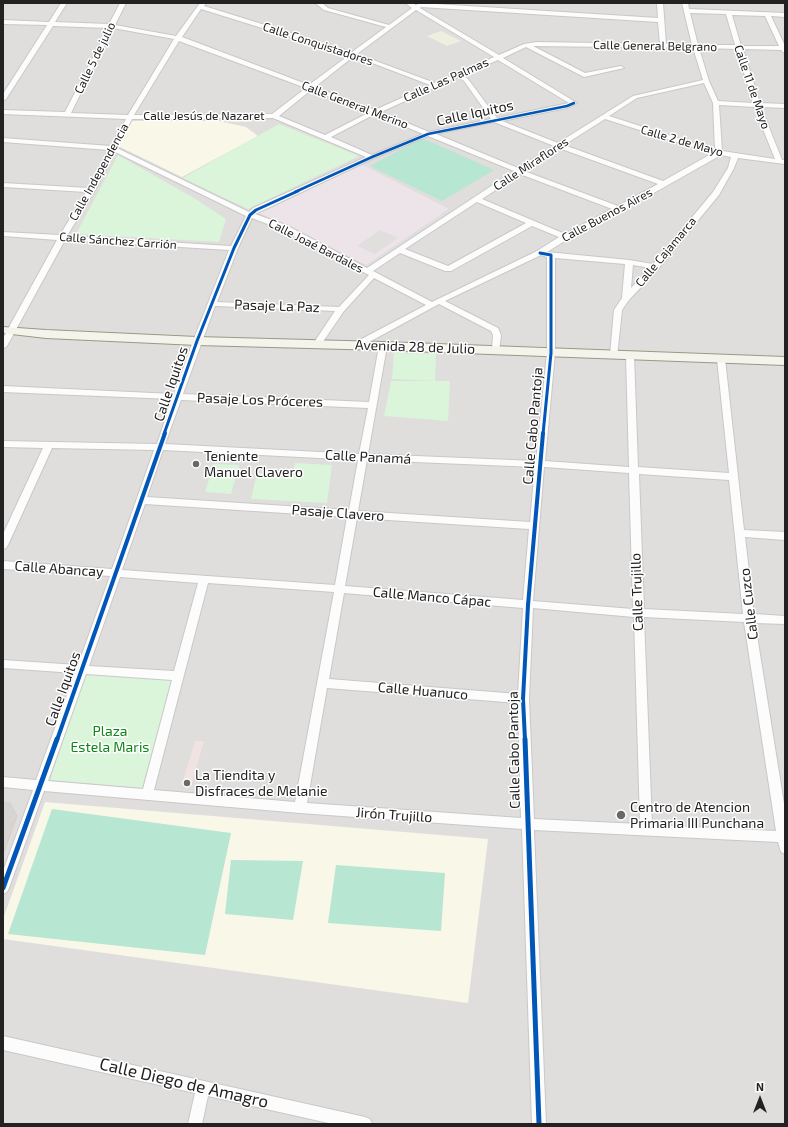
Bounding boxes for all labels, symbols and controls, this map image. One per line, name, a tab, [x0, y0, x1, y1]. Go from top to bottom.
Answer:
street label: Calle Conquistadores	[261, 19, 375, 69]
street label: Calle 5 de julio	[71, 20, 119, 96]
street label: Calle General Belgrano	[593, 38, 717, 54]
street label: Calle 11 de Mayo	[731, 43, 773, 131]
street label: Calle Las Palmas	[401, 55, 491, 105]
street label: Calle General Merino	[300, 78, 410, 132]
street label: Calle Iquitos	[435, 97, 515, 129]
street label: Calle Jesús de Nazaret	[143, 109, 265, 123]
street label: Calle Independencia	[66, 121, 132, 223]
street label: Calle 2 de Mayo	[639, 122, 725, 160]
street label: Calle Miraflores	[491, 134, 571, 194]
street label: Calle Buenos Aires	[559, 185, 655, 245]
street label: Calle Cajamarca	[633, 214, 699, 290]
street label: Calle Joaé Bardales	[266, 216, 366, 276]
street label: Calle Sánchez Carrión	[59, 230, 177, 252]
street label: Pasaje La Paz	[234, 296, 320, 316]
street label: Avenida 28 de Julio	[355, 337, 475, 357]
street label: Calle Iquitos	[150, 344, 192, 424]
street label: Calle Cabo Pantoja	[519, 367, 547, 485]
street label: Pasaje Los Próceres	[197, 389, 323, 411]
street label: Calle Panamá	[324, 446, 412, 468]
place label: Teniente Manuel Clavero	[204, 448, 303, 480]
marker: Teniente Manuel Clavero	[191, 459, 201, 469]
street label: Pasaje Clavero	[291, 501, 385, 525]
street label: Calle Trujillo	[627, 553, 647, 631]
street label: Calle Abancay	[14, 558, 104, 580]
street label: Calle Cuzco	[736, 567, 762, 641]
street label: Calle Manco Cápac	[372, 583, 492, 611]
street label: Calle Iquitos	[42, 649, 84, 729]
street label: Calle Huanuco	[377, 679, 469, 703]
street label: Calle Cabo Pantoja	[505, 691, 523, 809]
park label: Plaza Estela Maris	[71, 723, 149, 756]
place label: La Tiendita y Disfraces de Melanie	[195, 767, 327, 800]
marker: La Tiendita y Disfraces de Melanie	[182, 778, 192, 788]
place label: Centro de Atencion Primaria III Punchana	[630, 799, 764, 832]
street label: Jirón Trujillo	[355, 804, 433, 826]
marker: Centro de Atencion Primaria III Punchana	[615, 809, 627, 821]
street label: Calle Diego de Amagro	[98, 1054, 270, 1112]
north arrow	[740, 1079, 780, 1119]
text: N	[756, 1080, 764, 1093]

